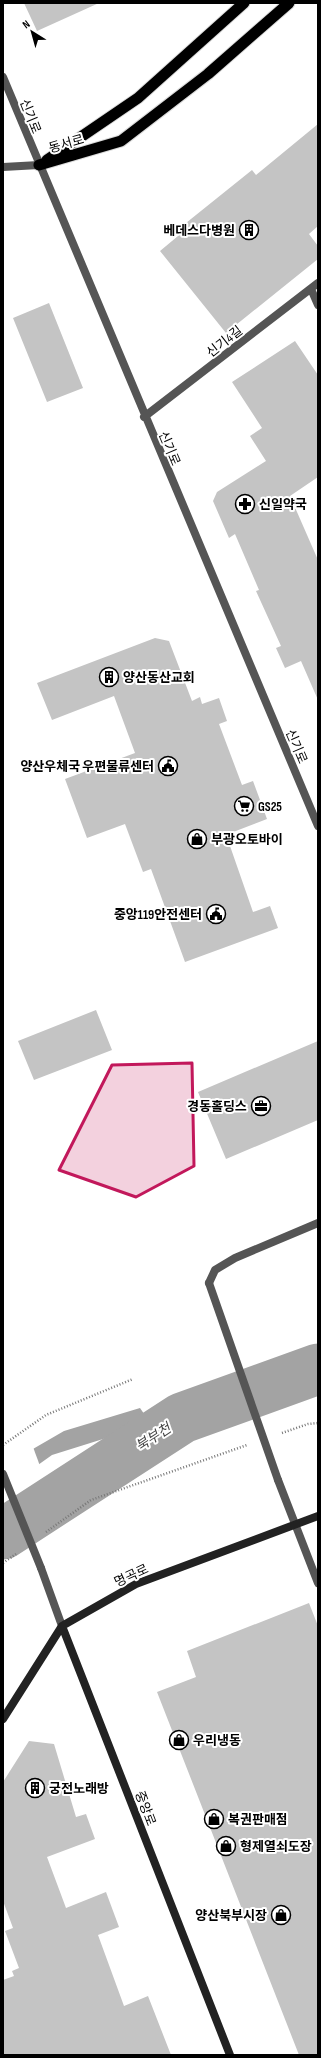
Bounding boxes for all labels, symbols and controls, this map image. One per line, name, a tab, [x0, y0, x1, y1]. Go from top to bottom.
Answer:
north arrow	[12, 12, 52, 52]
text: N	[20, 17, 33, 31]
street label: 신기로	[16, 97, 44, 136]
street label: 동서로	[47, 131, 86, 157]
building icon: 베데스다병원	[238, 219, 260, 241]
place label: 베데스다병원	[163, 223, 235, 239]
street label: 신기4길	[203, 323, 246, 361]
street label: 신기로	[155, 429, 183, 468]
pharmacy icon: 신일약국	[234, 493, 256, 515]
place label: 신일약국	[259, 497, 307, 513]
building icon: 양산동산교회	[98, 666, 120, 688]
place label: 양산동산교회	[123, 670, 195, 686]
street label: 신기로	[282, 727, 310, 766]
public building icon: 양산우체국 우편물류센터	[157, 755, 179, 777]
place label: 양산우체국 우편물류센터	[20, 759, 154, 775]
supermarket icon: GS25	[233, 795, 255, 817]
place label: GS25	[258, 799, 282, 815]
shop icon: 부광오토바이	[186, 828, 208, 850]
place label: 부광오토바이	[211, 832, 283, 848]
public building icon: 중앙119안전센터	[205, 903, 227, 925]
place label: 중앙119안전센터	[114, 907, 202, 923]
office icon: 경동홀딩스	[250, 1095, 272, 1117]
place label: 경동홀딩스	[187, 1099, 247, 1115]
water label: 북부천	[132, 1419, 175, 1455]
street label: 명곡로	[112, 1561, 151, 1591]
shop icon: 우리냉동	[168, 1729, 190, 1751]
place label: 우리냉동	[193, 1733, 241, 1749]
building icon: 궁전노래방	[24, 1777, 46, 1799]
place label: 궁전노래방	[49, 1781, 109, 1797]
street label: 중앙로	[131, 1789, 159, 1828]
shop icon: 복권판매점	[203, 1808, 225, 1830]
place label: 복권판매점	[228, 1812, 288, 1828]
shop icon: 형제열쇠도장	[215, 1835, 237, 1857]
place label: 형제열쇠도장	[240, 1839, 312, 1855]
shop icon: 양산북부시장	[270, 1904, 292, 1926]
place label: 양산북부시장	[195, 1908, 267, 1924]

